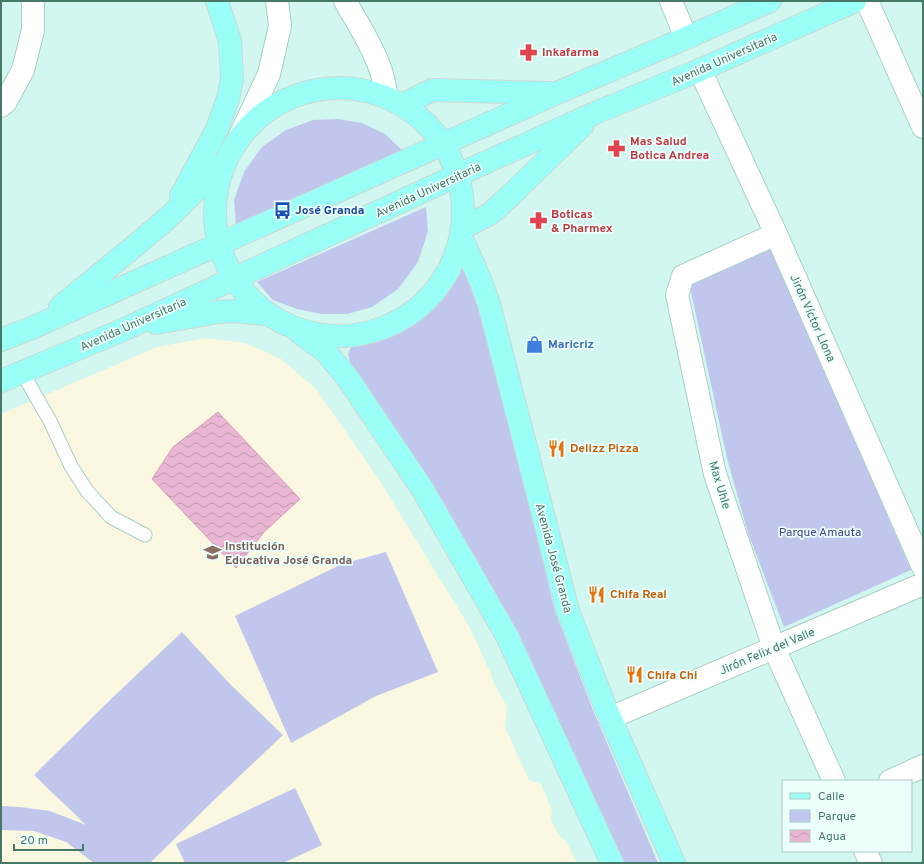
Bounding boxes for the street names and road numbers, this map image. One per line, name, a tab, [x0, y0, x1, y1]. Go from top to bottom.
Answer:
street label: Avenida Universitaria	[669, 29, 780, 91]
street label: Avenida Universitaria	[373, 159, 484, 222]
street label: Jirón Víctor Llona	[786, 272, 839, 365]
street label: Avenida Universitaria	[78, 294, 189, 356]
street label: Max Uhle	[704, 459, 734, 511]
street label: Avenida José Granda	[531, 502, 575, 615]
street label: Jirón Felix del Valle	[717, 625, 818, 679]

